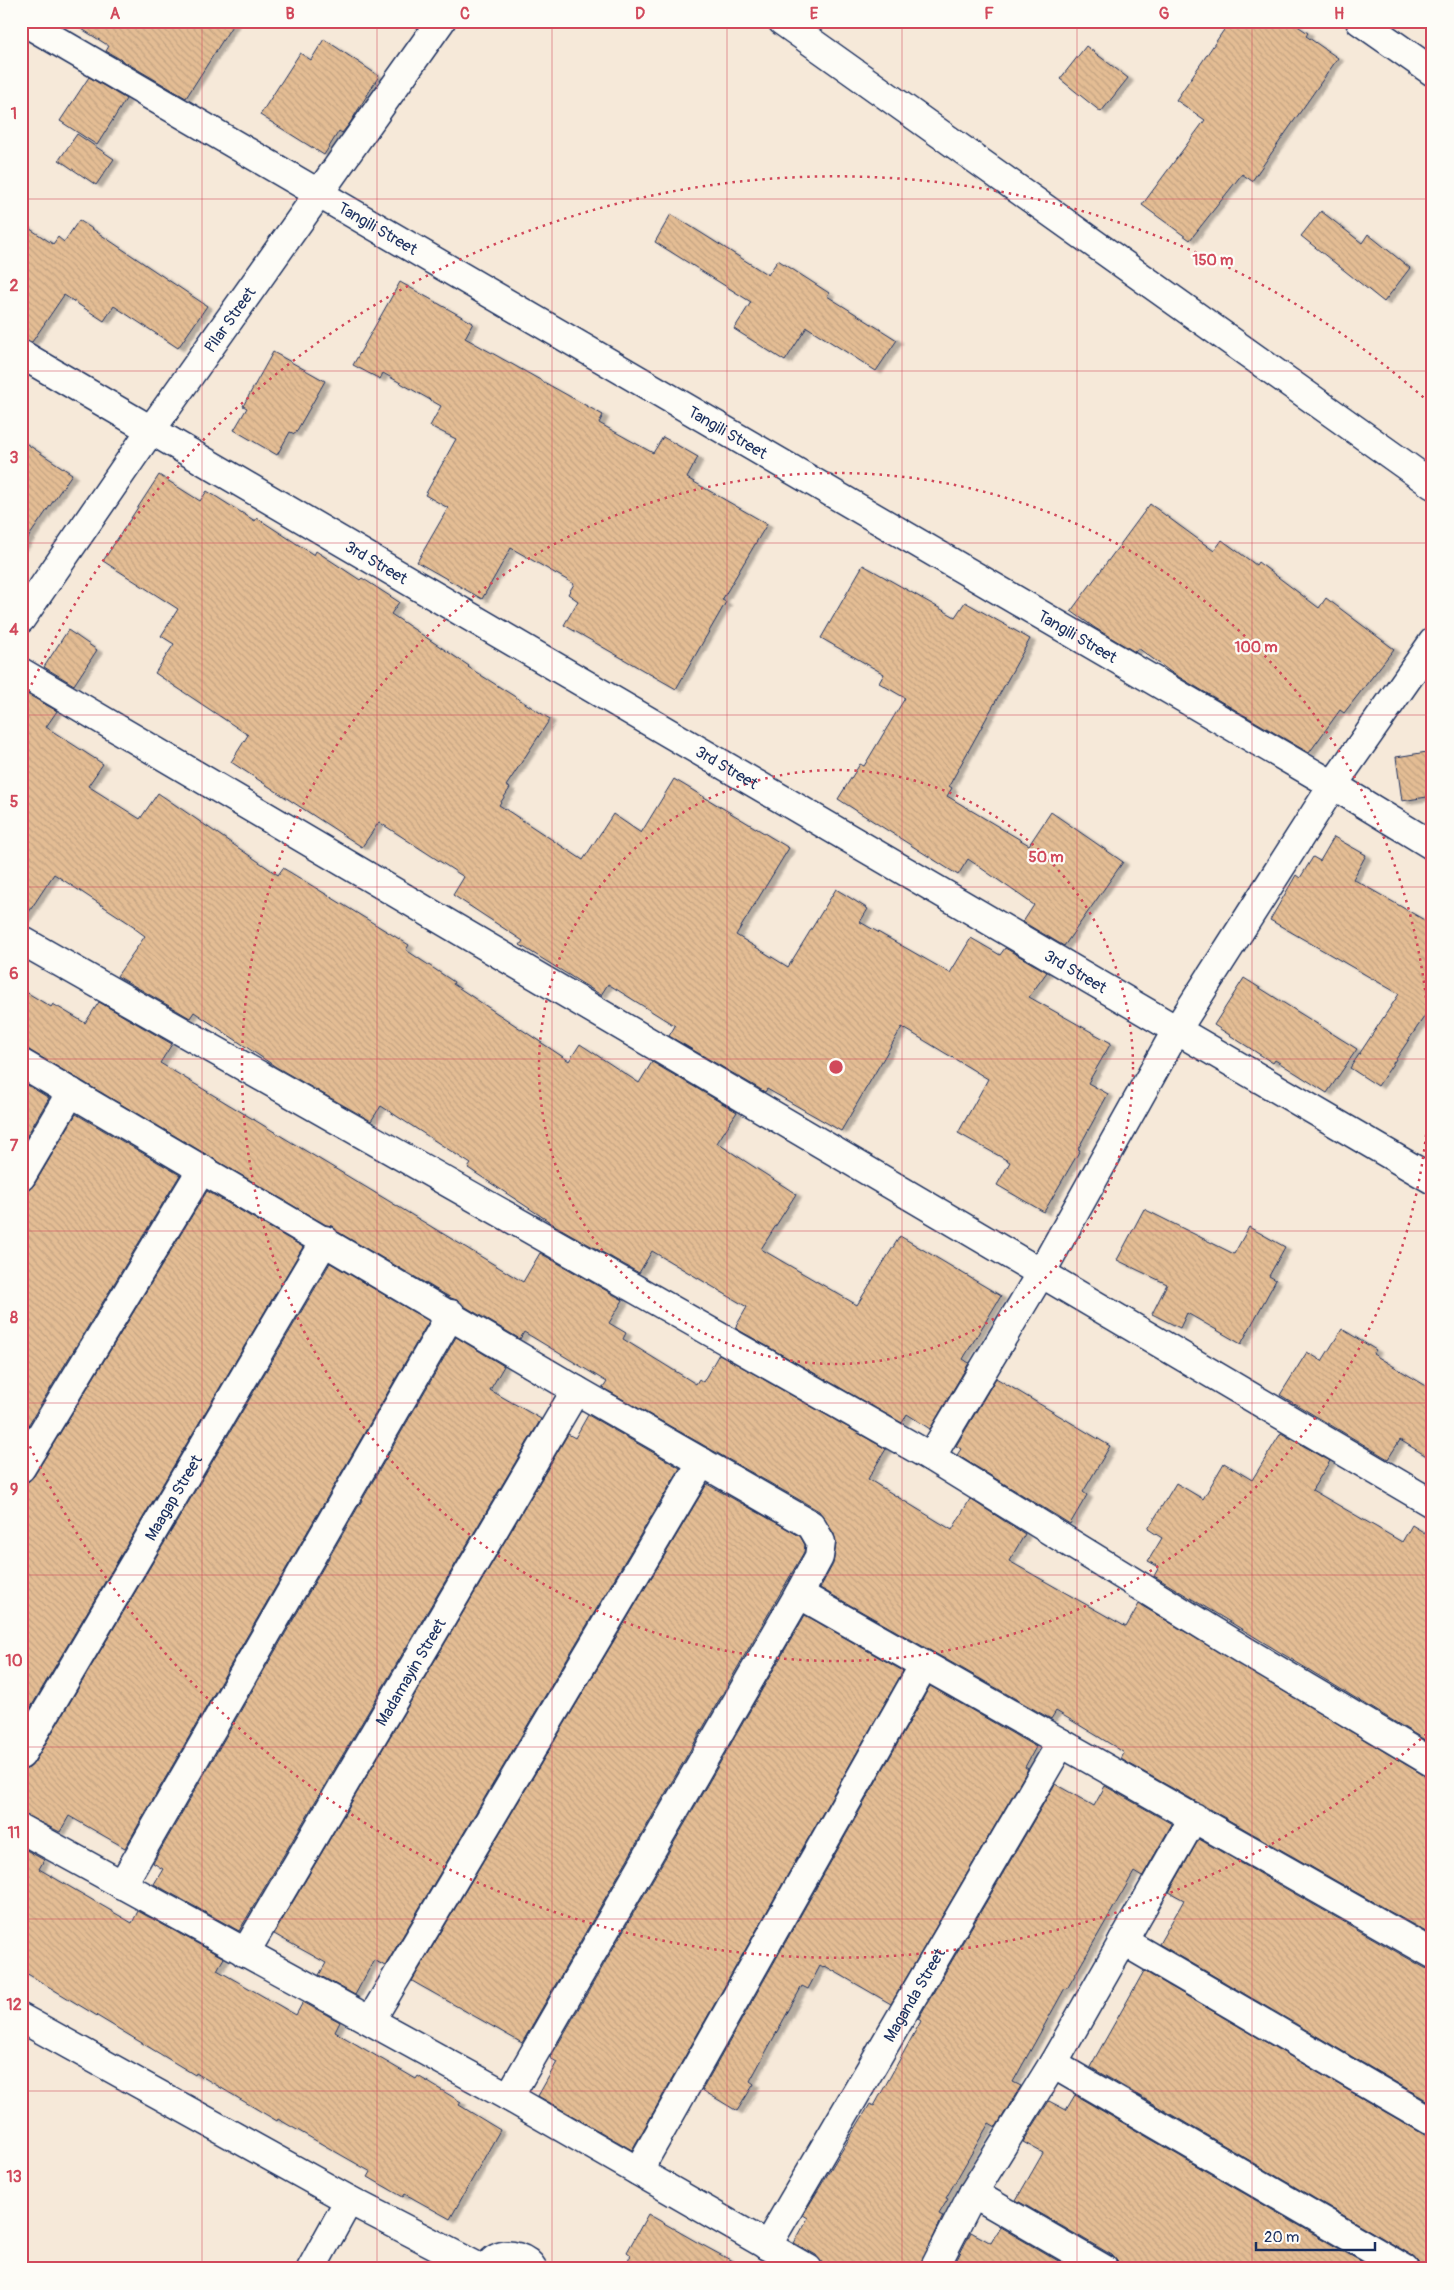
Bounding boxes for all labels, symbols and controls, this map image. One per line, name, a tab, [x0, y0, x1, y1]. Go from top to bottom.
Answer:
text: A	[110, 4, 121, 24]
text: B	[285, 4, 295, 24]
text: C	[460, 4, 470, 24]
text: D	[635, 4, 645, 24]
text: E	[810, 4, 819, 24]
text: F	[984, 4, 994, 24]
text: G	[1159, 4, 1170, 24]
text: H	[1334, 4, 1344, 24]
text: 1	[11, 104, 17, 124]
street label: Tangili Street	[334, 198, 421, 260]
text: 150 m	[1193, 251, 1233, 270]
text: 2	[10, 276, 19, 296]
street label: Pilar Street	[200, 283, 261, 357]
street label: Tangili Street	[684, 402, 771, 464]
text: 3	[10, 448, 19, 468]
street label: 3rd Street	[341, 537, 411, 589]
street label: Tangili Street	[1034, 606, 1121, 668]
text: 4	[9, 620, 19, 640]
text: 100 m	[1235, 638, 1277, 657]
street label: 3rd Street	[692, 742, 762, 794]
text: 5	[10, 792, 19, 812]
text: 50 m	[1029, 848, 1063, 867]
street label: 3rd Street	[1040, 946, 1111, 998]
text: 6	[9, 964, 19, 984]
centre of rings	[827, 1058, 845, 1076]
text: 7	[10, 1136, 19, 1156]
text: 8	[10, 1308, 18, 1328]
street label: Maagap Street	[141, 1451, 207, 1545]
text: 9	[10, 1480, 18, 1500]
street label: Madamayin Street	[372, 1615, 451, 1730]
text: 10	[5, 1651, 23, 1671]
text: 11	[8, 1823, 20, 1843]
street label: Maganda Street	[880, 1944, 950, 2046]
text: 12	[6, 1995, 22, 2015]
text: 13	[6, 2167, 22, 2187]
scale bar	[1256, 2220, 1375, 2252]
text: 20 m	[1264, 2228, 1299, 2247]

